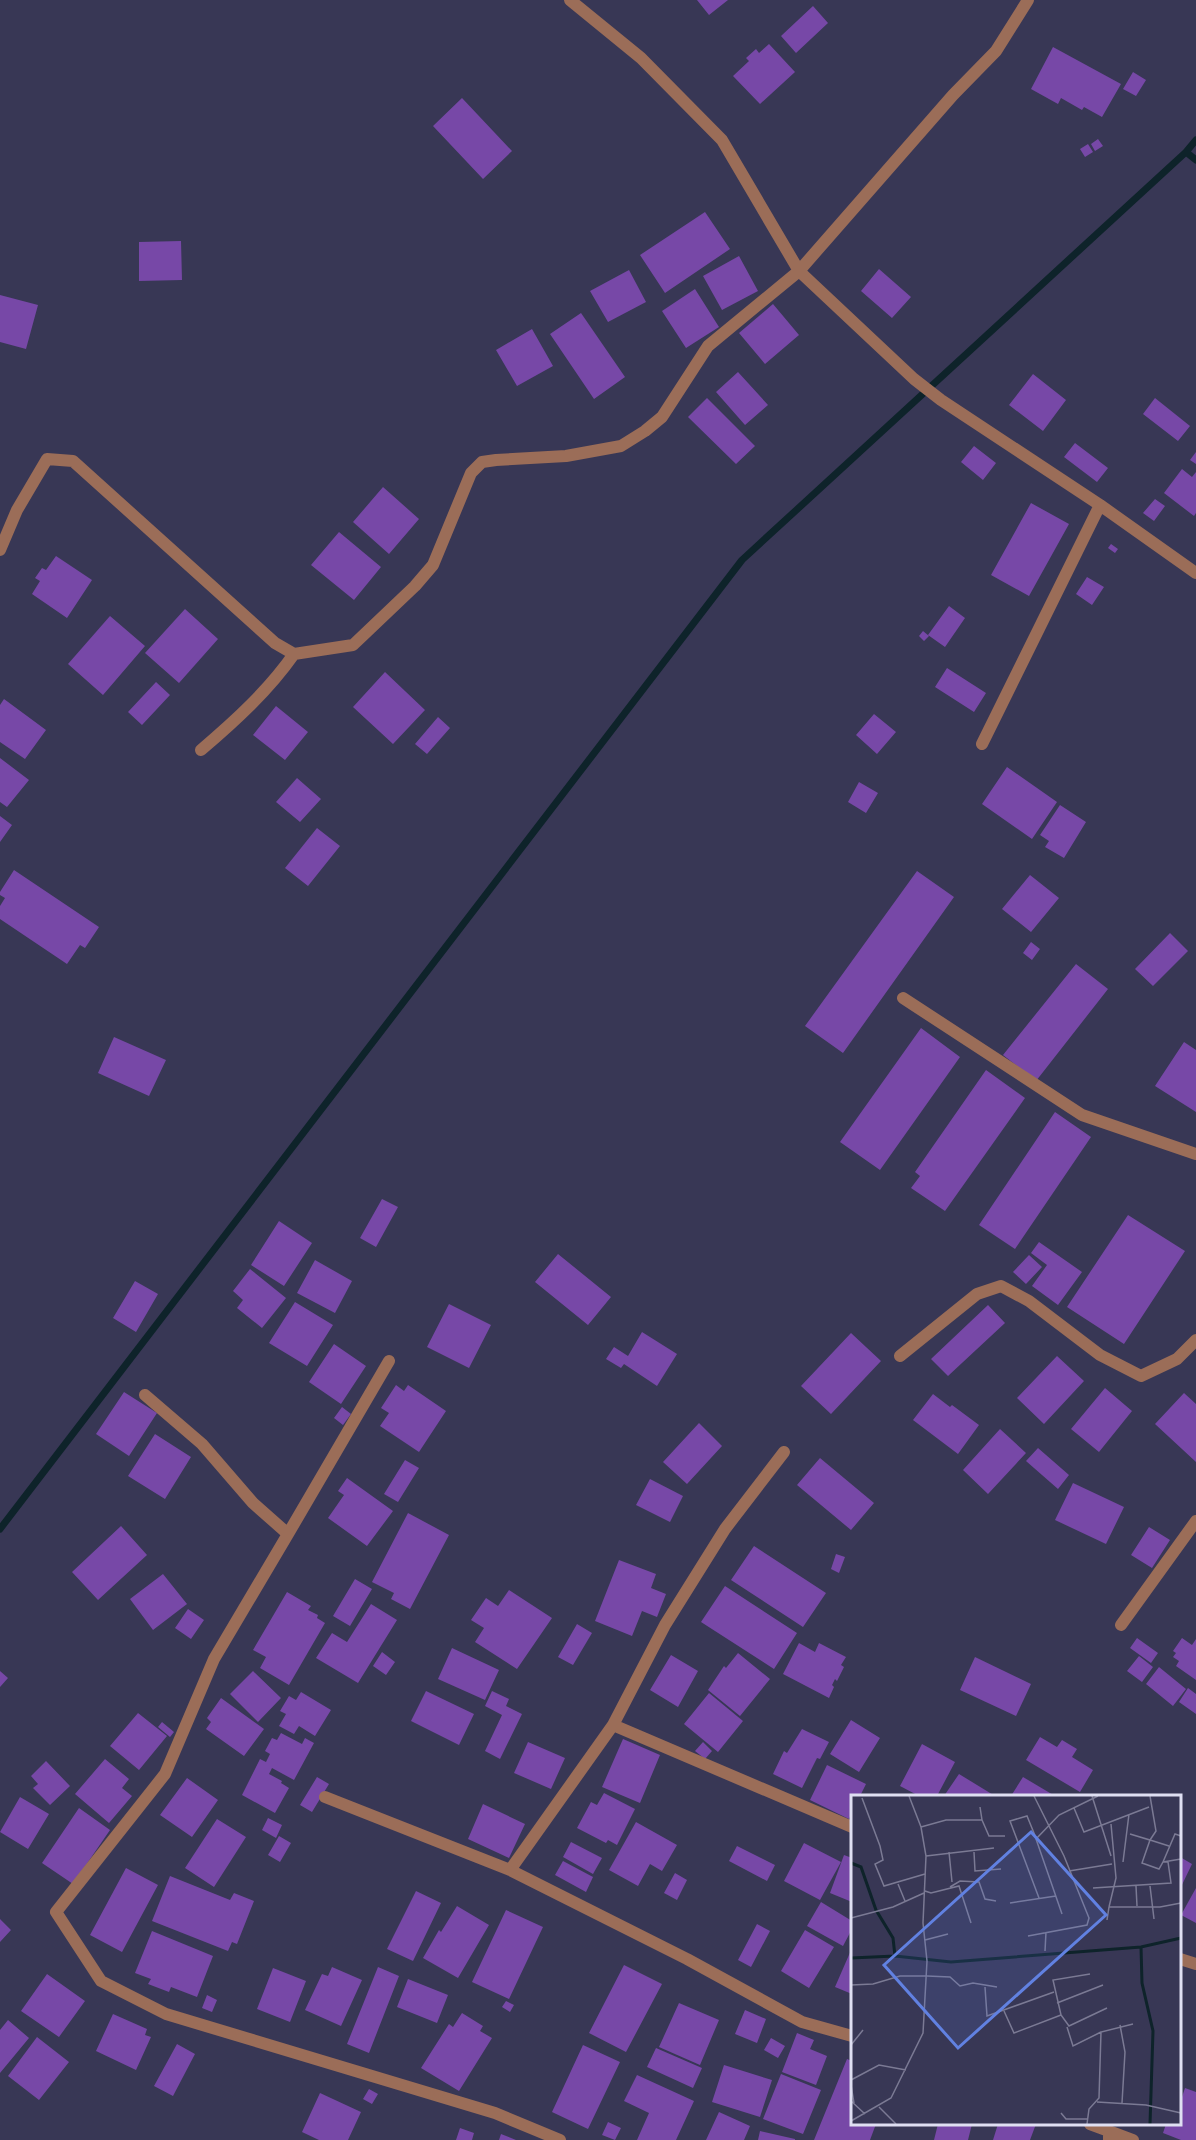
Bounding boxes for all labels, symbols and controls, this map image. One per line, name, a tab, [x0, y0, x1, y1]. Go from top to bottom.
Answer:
inset map	[851, 1795, 1181, 2125]

